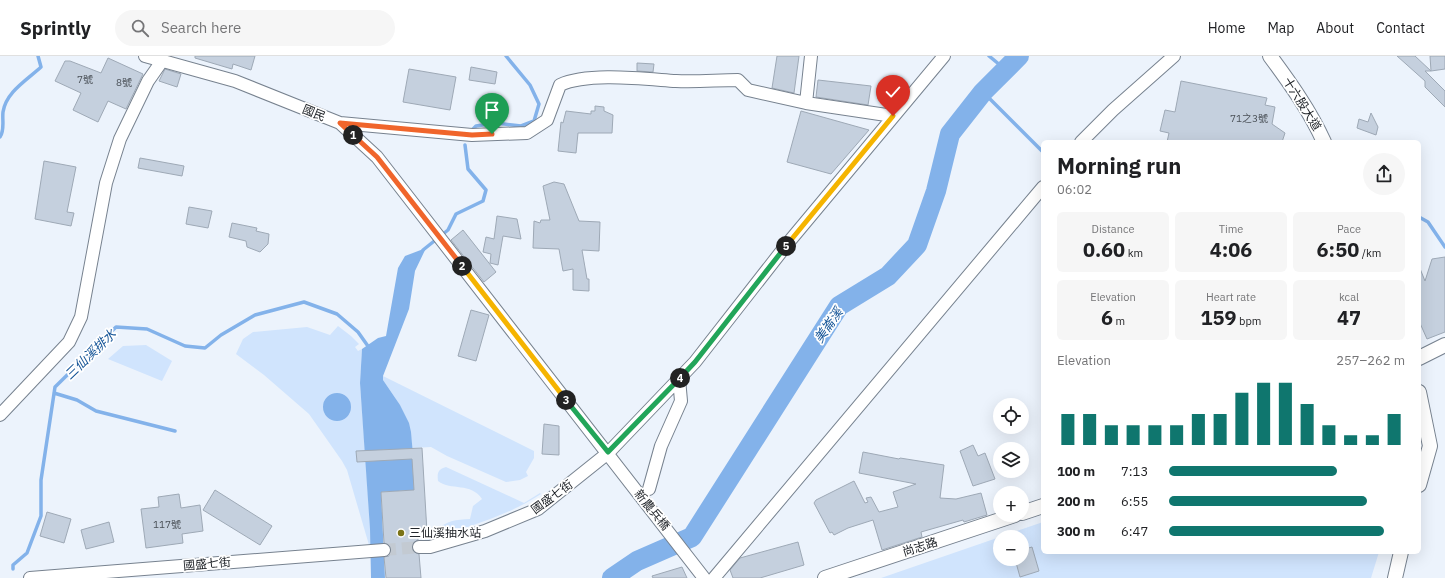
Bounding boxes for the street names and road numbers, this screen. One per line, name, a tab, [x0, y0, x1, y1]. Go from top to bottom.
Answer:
street label: 十六股大道	[1280, 74, 1325, 133]
street label: 國民	[300, 101, 328, 124]
street label: 國盛七街	[528, 476, 576, 517]
street label: 新農兵橋	[631, 486, 673, 533]
street label: 尚志路	[900, 534, 939, 559]
street label: 國盛七街	[182, 554, 232, 573]

